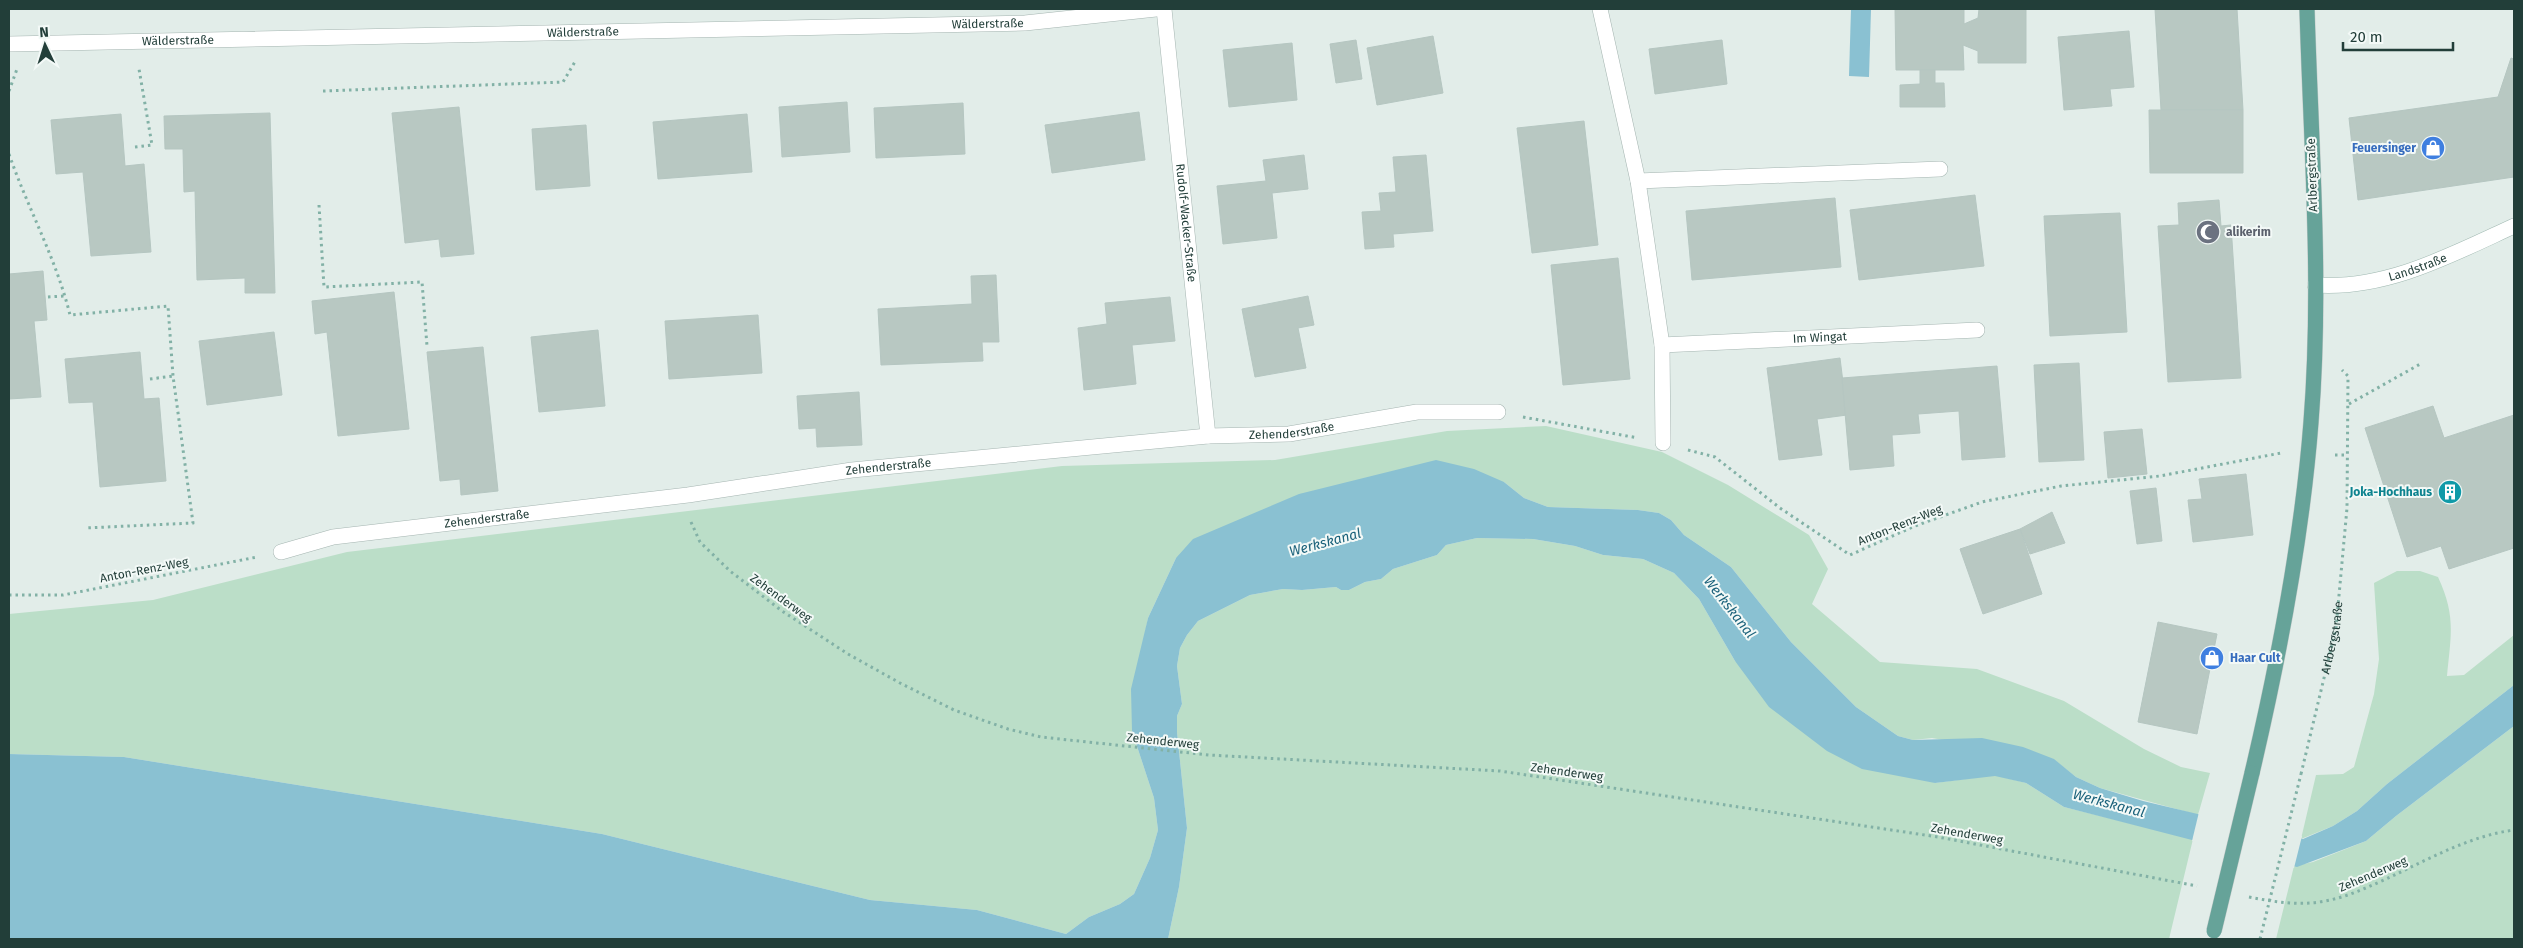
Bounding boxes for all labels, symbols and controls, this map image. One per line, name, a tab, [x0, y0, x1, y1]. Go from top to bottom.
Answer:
street label: Wälderstraße	[952, 16, 1024, 32]
north arrow	[20, 20, 70, 70]
scale bar	[2343, 20, 2453, 52]
text: N	[39, 24, 49, 41]
street label: Wälderstraße	[547, 24, 619, 40]
text: 20 m	[2350, 28, 2383, 46]
street label: Wälderstraße	[142, 33, 214, 48]
shop icon: Feuersinger	[2420, 135, 2446, 161]
street label: Arlbergstraße	[2304, 138, 2320, 212]
place label: Feuersinger	[2352, 141, 2416, 155]
street label: Rudolf-Wacker-Straße	[1173, 163, 1199, 283]
mosque icon: alikerim	[2195, 219, 2221, 245]
place label: alikerim	[2226, 225, 2271, 239]
street label: Landstraße	[2387, 251, 2449, 284]
street label: Im Wingat	[1792, 329, 1848, 346]
street label: Zehenderstraße	[1249, 419, 1335, 442]
street label: Zehenderstraße	[845, 455, 932, 478]
building icon: Joka-Hochhaus	[2437, 479, 2463, 505]
place label: Joka-Hochhaus	[2349, 485, 2432, 499]
street label: Anton-Renz-Weg	[1856, 501, 1945, 548]
street label: Zehenderstraße	[443, 507, 530, 531]
water label: Werkskanal	[1287, 525, 1363, 560]
street label: Anton-Renz-Weg	[99, 554, 190, 585]
street label: Zehenderweg	[747, 571, 815, 626]
water label: Werkskanal	[1700, 573, 1759, 642]
street label: Arlbergstraße	[2318, 601, 2345, 675]
shop icon: Haar Cult	[2199, 645, 2225, 671]
place label: Haar Cult	[2230, 651, 2281, 665]
street label: Zehenderweg	[1126, 730, 1201, 752]
street label: Zehenderweg	[1530, 760, 1605, 784]
water label: Werkskanal	[2071, 786, 2147, 821]
street label: Zehenderweg	[1930, 821, 2005, 847]
street label: Zehenderweg	[2337, 853, 2410, 895]

